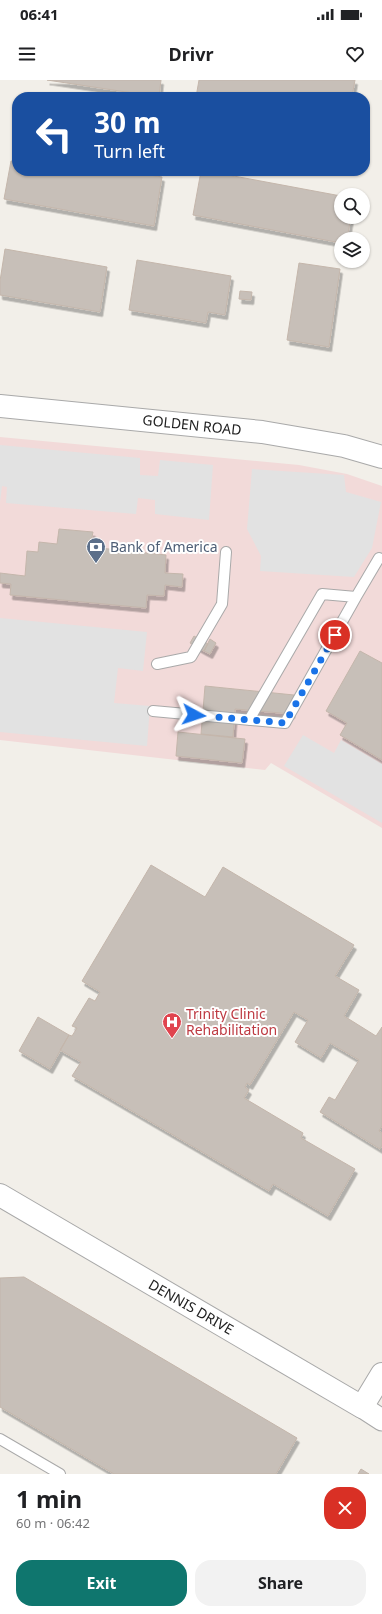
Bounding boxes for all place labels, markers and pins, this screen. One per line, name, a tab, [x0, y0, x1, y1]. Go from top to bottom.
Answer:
bank icon: Bank of America	[85, 536, 107, 564]
place label: Bank of America	[110, 537, 218, 556]
pin	[318, 618, 352, 652]
place label: Trinity Clinic Rehabilitation	[186, 1004, 277, 1039]
hospital icon: Trinity Clinic Rehabilitation	[161, 1011, 183, 1039]

